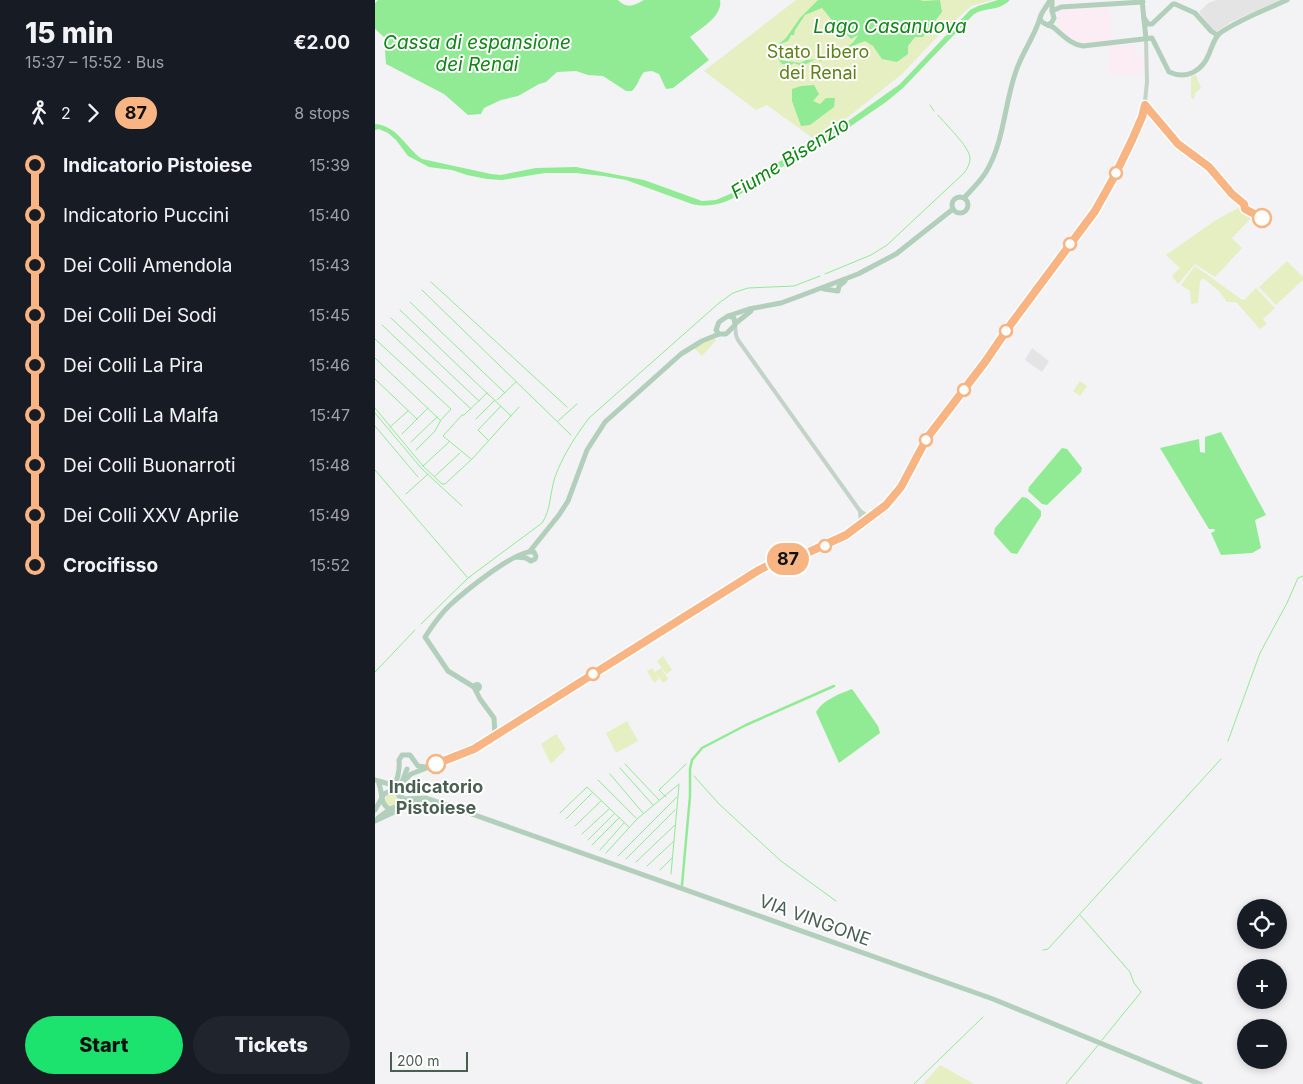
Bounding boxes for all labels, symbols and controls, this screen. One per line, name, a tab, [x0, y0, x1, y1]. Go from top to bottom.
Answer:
water label: Lago Casanuova	[813, 15, 967, 38]
text: 15 min	[25, 16, 113, 50]
text: €2.00	[294, 31, 350, 54]
water label: Cassa di espansione dei Renai	[383, 31, 571, 76]
park label: Stato Libero dei Renai	[767, 41, 869, 83]
text: 15:37 – 15:52 · Bus	[25, 52, 164, 72]
icon: walk	[25, 99, 53, 127]
icon: forward	[79, 99, 107, 127]
text: 87	[125, 102, 147, 123]
text: 2	[61, 103, 71, 123]
text: 8 stops	[294, 103, 350, 123]
water label: Fiume Bisenzio	[726, 112, 854, 204]
text: Indicatorio Pistoiese	[63, 154, 252, 177]
text: 15:39	[309, 155, 350, 175]
unlabelled marker	[1109, 166, 1123, 180]
text: Indicatorio Puccini	[63, 204, 229, 227]
text: 15:40	[309, 205, 350, 225]
unlabelled marker	[1252, 208, 1272, 228]
unlabelled marker	[1063, 237, 1077, 251]
text: Dei Colli Amendola	[63, 254, 233, 277]
text: 15:43	[309, 255, 350, 275]
text: Dei Colli Dei Sodi	[63, 304, 217, 327]
text: 15:45	[309, 305, 350, 325]
unlabelled marker	[999, 324, 1013, 338]
text: Dei Colli La Pira	[63, 354, 203, 377]
text: 15:46	[309, 355, 350, 375]
unlabelled marker	[957, 383, 971, 397]
text: Dei Colli La Malfa	[63, 404, 219, 427]
text: 15:47	[310, 405, 350, 425]
unlabelled marker	[919, 433, 933, 447]
text: Dei Colli Buonarroti	[63, 454, 236, 477]
text: 15:48	[309, 455, 350, 475]
text: Dei Colli XXV Aprile	[63, 504, 239, 527]
text: 15:49	[309, 505, 350, 525]
unlabelled marker	[818, 539, 832, 553]
line badge: 87	[765, 543, 811, 575]
text: 87	[777, 548, 799, 569]
text: Crocifisso	[63, 554, 158, 577]
text: 15:52	[310, 555, 350, 575]
unlabelled marker	[586, 667, 600, 681]
marker: Indicatorio Pistoiese	[426, 754, 446, 774]
place label: Indicatorio Pistoiese	[389, 776, 483, 818]
street label: VIA VINGONE	[756, 890, 874, 950]
map controls	[1237, 899, 1287, 1069]
button: locate	[1237, 899, 1287, 949]
button: +	[1237, 959, 1287, 1009]
button: Start	[25, 1016, 183, 1074]
button: Tickets	[193, 1016, 350, 1074]
button: −	[1237, 1019, 1287, 1069]
scale bar	[390, 1049, 467, 1072]
text: 200 m	[397, 1052, 439, 1069]

